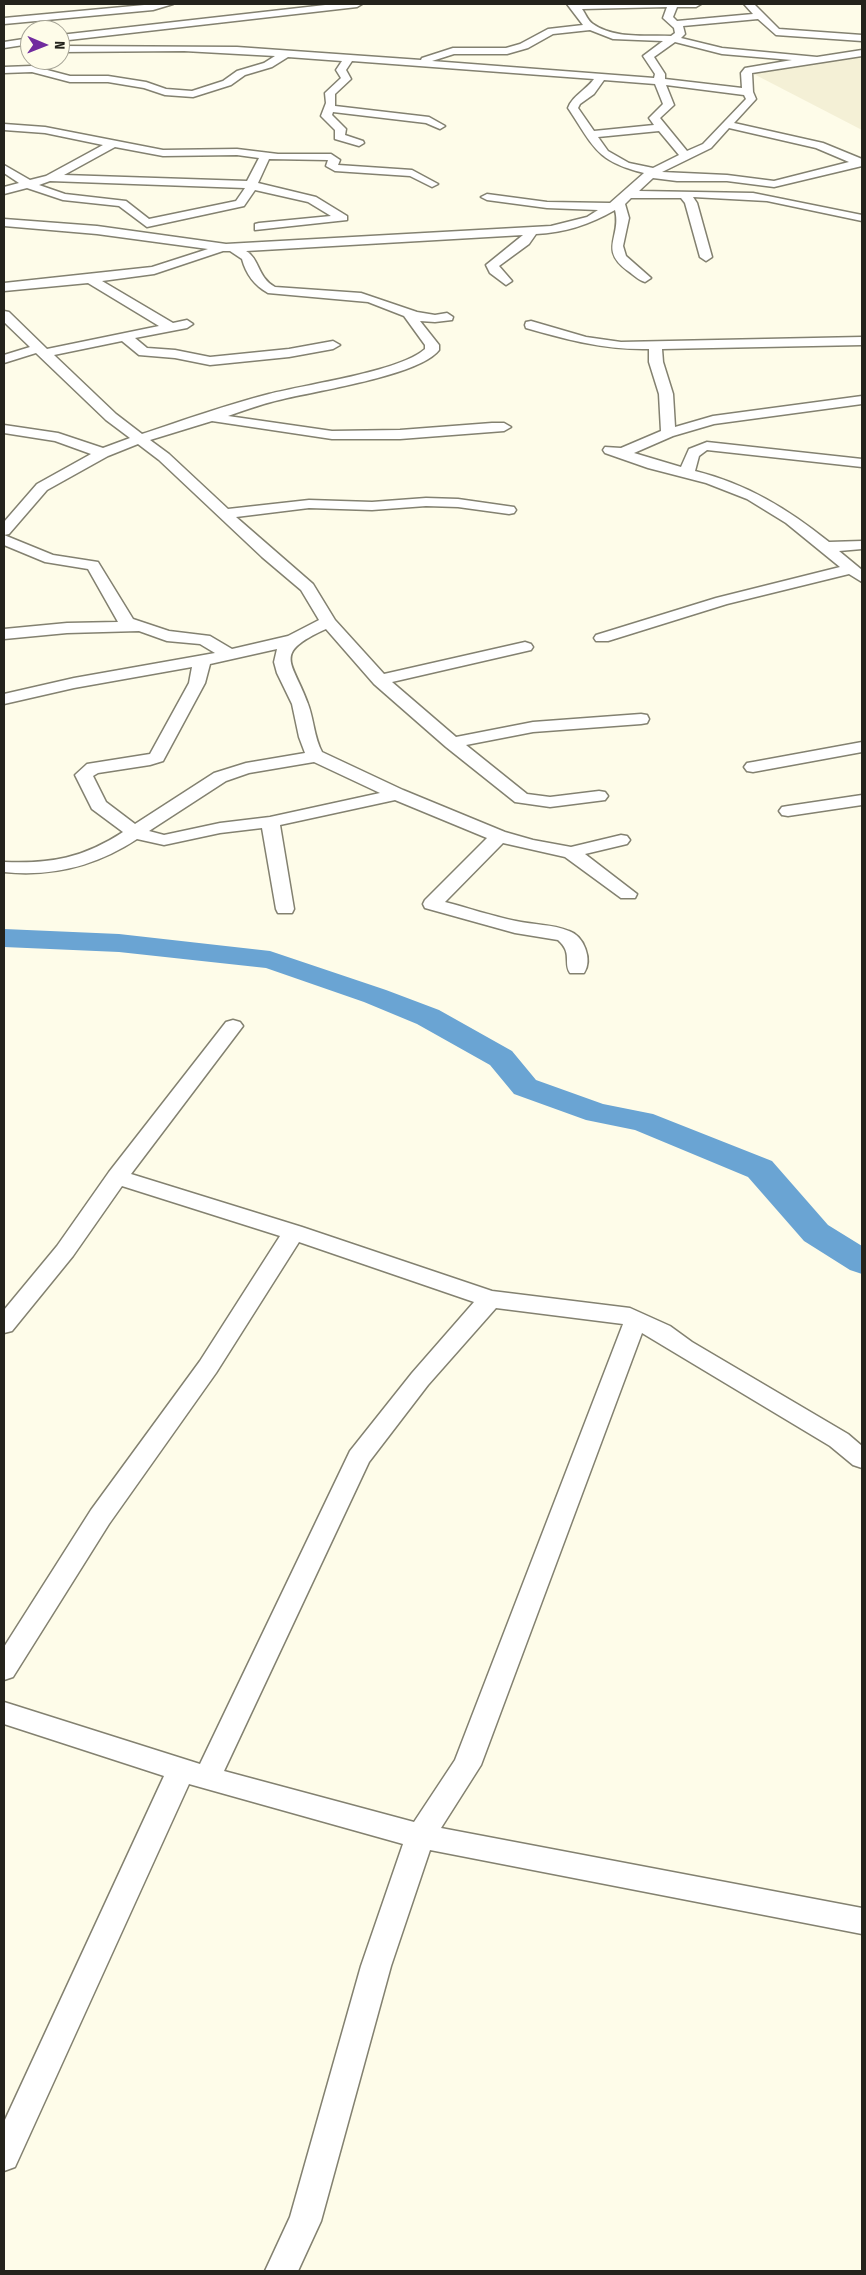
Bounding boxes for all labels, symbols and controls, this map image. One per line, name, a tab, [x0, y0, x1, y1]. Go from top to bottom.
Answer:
north arrow	[20, 20, 70, 70]
text: N	[51, 41, 68, 50]

